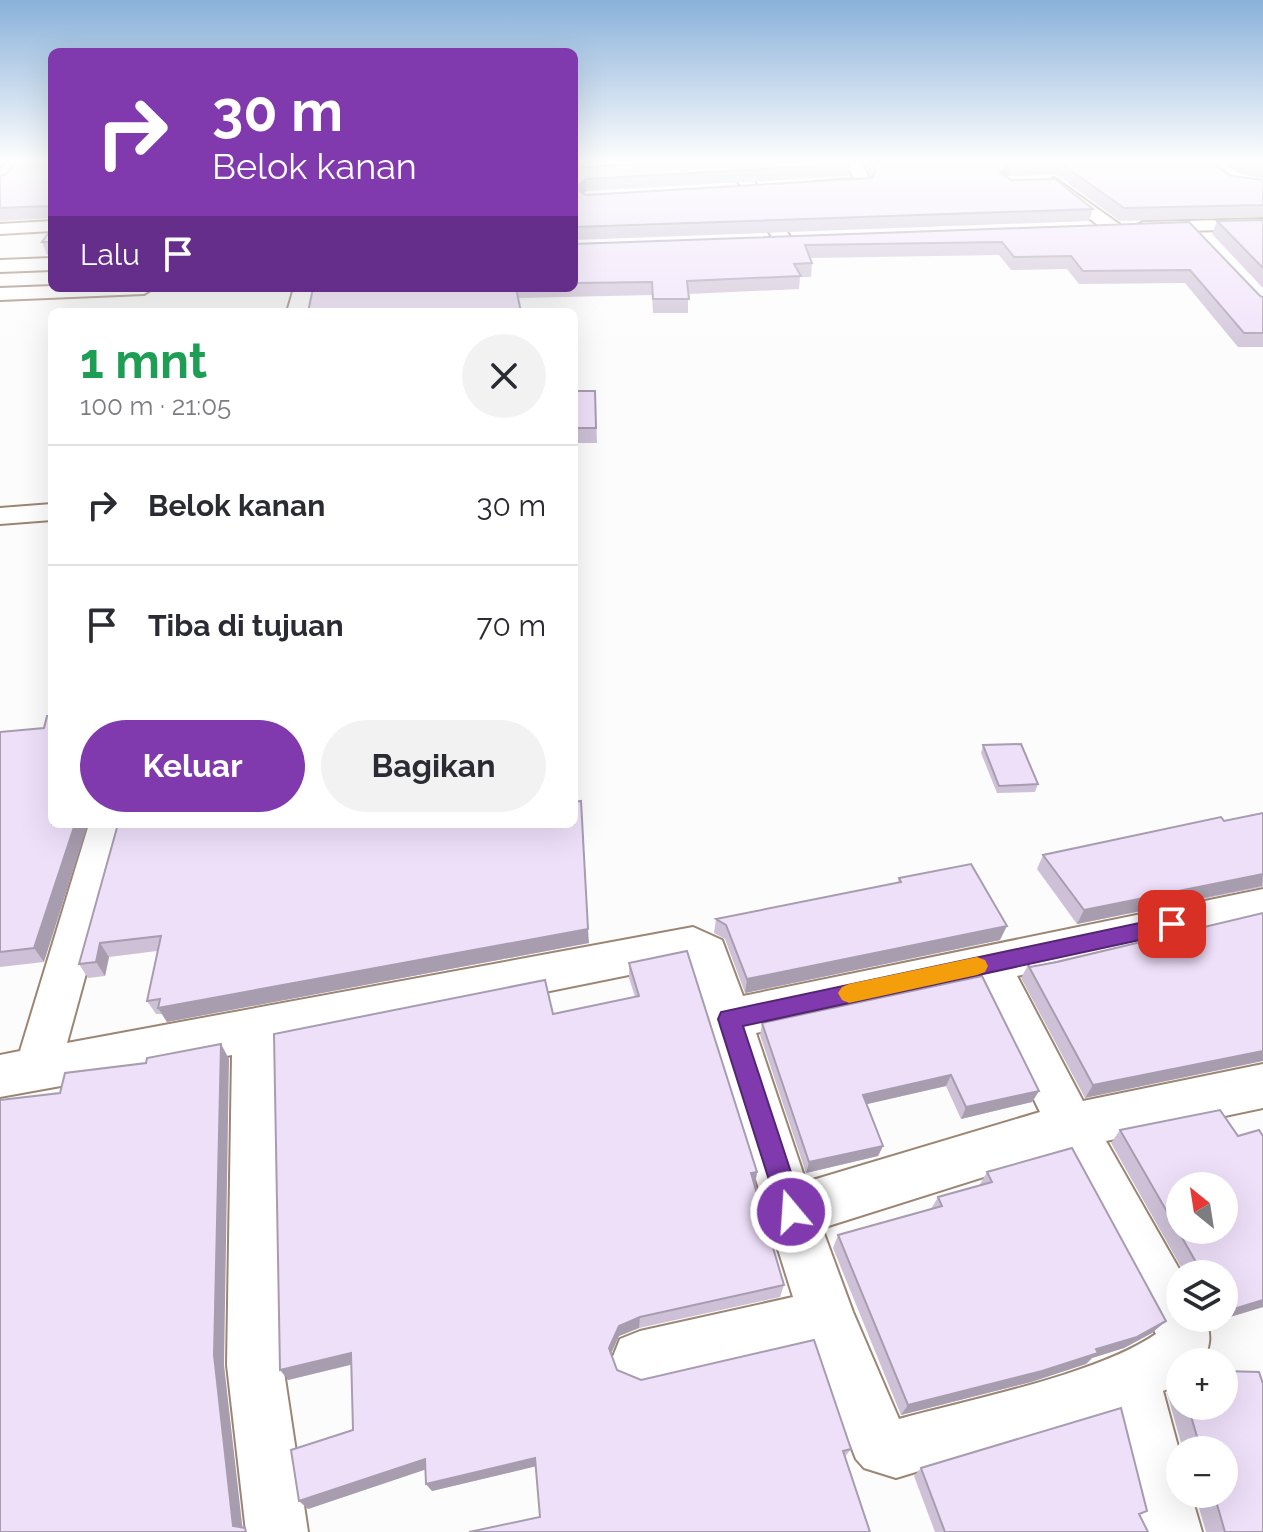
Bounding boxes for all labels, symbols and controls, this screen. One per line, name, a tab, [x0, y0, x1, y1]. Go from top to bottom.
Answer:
text: 30 m	[212, 78, 343, 144]
icon: right	[80, 80, 184, 184]
text: Belok kanan	[212, 145, 417, 187]
icon: arrive	[156, 232, 200, 276]
text: Lalu	[80, 237, 140, 272]
text: 1 mnt	[80, 333, 207, 389]
button: close	[462, 334, 546, 418]
text: 100 m · 21:05	[80, 391, 231, 421]
icon: right	[80, 483, 124, 527]
text: Belok kanan	[148, 488, 325, 523]
text: 30 m	[476, 488, 546, 523]
icon: arrive	[80, 603, 124, 647]
text: Tiba di tujuan	[148, 608, 344, 643]
text: 70 m	[476, 608, 546, 643]
button: Keluar	[80, 720, 305, 812]
button: Bagikan	[321, 720, 546, 812]
pin	[1138, 890, 1206, 958]
icon: arrive	[1150, 902, 1194, 946]
position arrow	[749, 1170, 833, 1254]
north arrow	[1166, 1172, 1238, 1244]
map controls	[1166, 1172, 1238, 1508]
button: layers	[1166, 1260, 1238, 1332]
button: +	[1166, 1348, 1238, 1420]
button: −	[1166, 1436, 1238, 1508]

